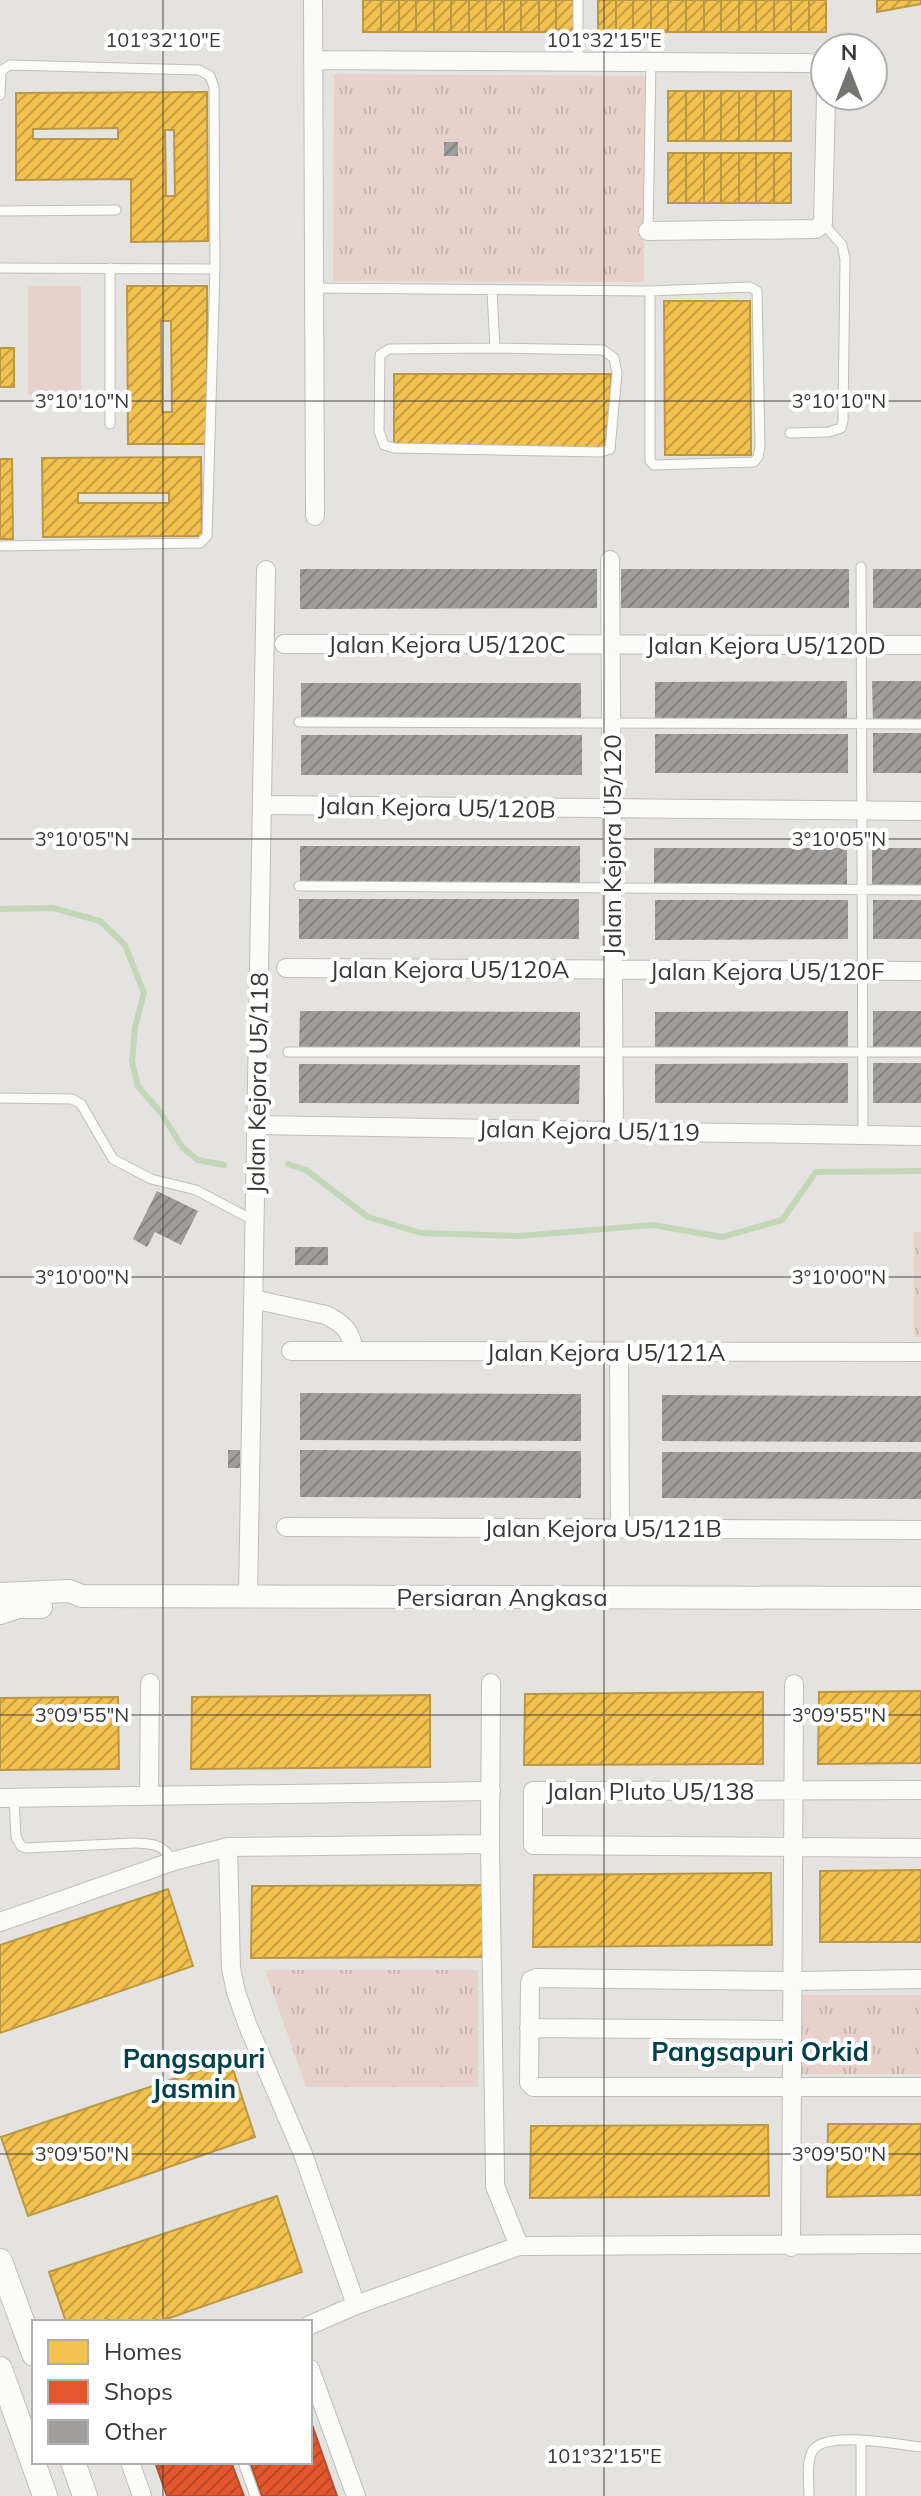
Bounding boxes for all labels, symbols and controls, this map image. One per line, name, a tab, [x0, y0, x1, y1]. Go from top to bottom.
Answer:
text: 101°32'10"E	[105, 27, 221, 52]
text: 101°32'15"E	[546, 27, 662, 52]
north arrow	[809, 32, 889, 112]
text: N	[841, 38, 857, 66]
text: 3°10'10"N	[35, 388, 129, 413]
text: 3°10'10"N	[792, 388, 886, 413]
street label: Jalan Kejora U5/120C	[328, 629, 566, 659]
street label: Jalan Kejora U5/120D	[646, 630, 886, 660]
street label: Jalan Kejora U5/120	[597, 734, 627, 956]
street label: Jalan Kejora U5/120B	[318, 790, 556, 824]
text: 3°10'05"N	[35, 826, 129, 851]
text: 3°10'05"N	[792, 826, 886, 851]
street label: Jalan Kejora U5/120A	[330, 954, 570, 984]
street label: Jalan Kejora U5/120F	[650, 956, 884, 986]
street label: Jalan Kejora U5/118	[240, 972, 274, 1194]
street label: Jalan Kejora U5/119	[478, 1113, 700, 1147]
text: 3°10'00"N	[35, 1264, 129, 1289]
text: 3°10'00"N	[792, 1264, 886, 1289]
street label: Jalan Kejora U5/121A	[486, 1337, 726, 1367]
street label: Jalan Kejora U5/121B	[484, 1513, 722, 1543]
street label: Persiaran Angkasa	[396, 1582, 608, 1612]
text: 3°09'55"N	[35, 1702, 129, 1727]
text: 3°09'55"N	[792, 1702, 886, 1727]
street label: Jalan Pluto U5/138	[546, 1776, 754, 1806]
district label: Pangsapuri Orkid	[651, 2035, 869, 2068]
district label: Pangsapuri Jasmin	[123, 2042, 265, 2105]
text: 3°09'50"N	[35, 2141, 129, 2166]
text: 3°09'50"N	[792, 2141, 886, 2166]
legend	[32, 2320, 312, 2464]
text: Homes	[104, 2336, 182, 2366]
text: Shops	[104, 2376, 173, 2406]
text: Other	[104, 2416, 167, 2446]
text: 101°32'15"E	[546, 2443, 662, 2468]

